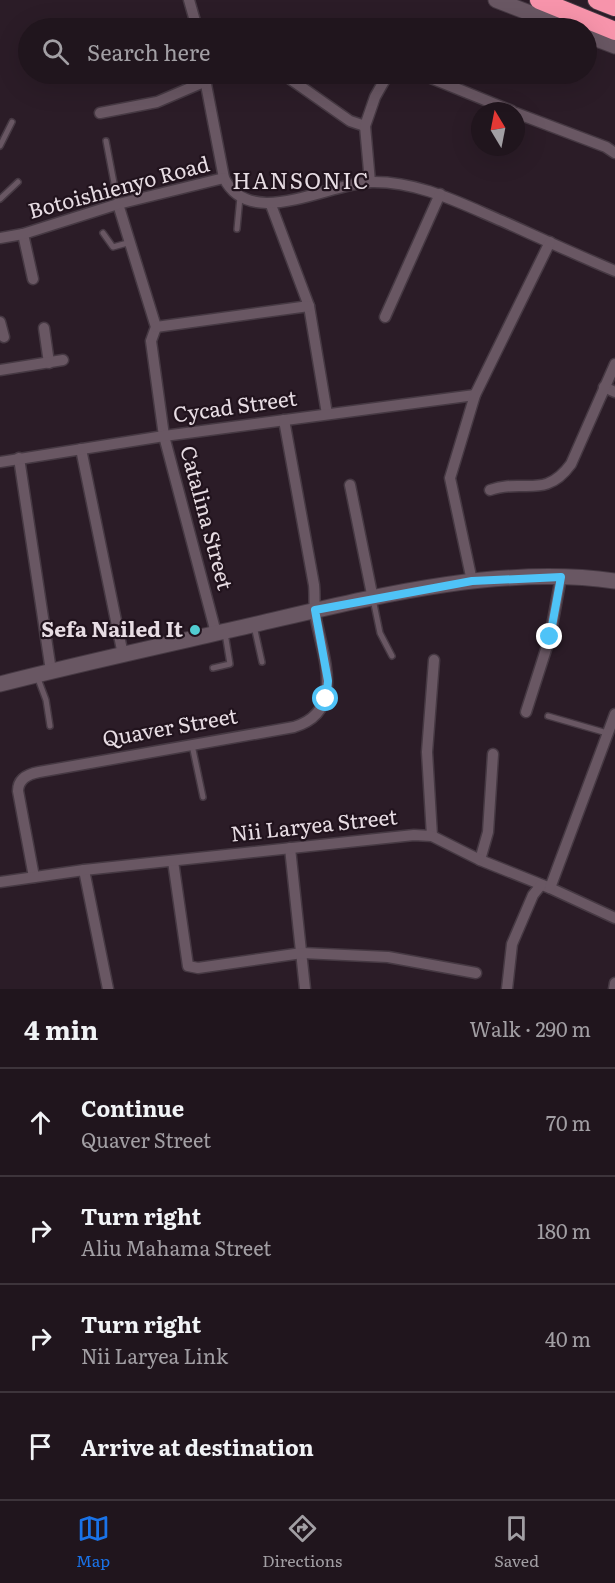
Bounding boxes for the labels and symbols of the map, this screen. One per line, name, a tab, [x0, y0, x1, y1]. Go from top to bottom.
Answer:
north arrow	[471, 102, 525, 156]
street label: Botoishienyo Road	[24, 146, 213, 225]
district label: HANSONIC	[232, 163, 370, 196]
street label: Cycad Street	[171, 380, 299, 429]
street label: Catalina Street	[174, 442, 243, 593]
place label: Sefa Nailed It	[41, 612, 184, 643]
marker: Sefa Nailed It	[188, 623, 202, 637]
route end	[536, 623, 562, 649]
route start	[312, 685, 338, 711]
street label: Quaver Street	[100, 698, 240, 753]
street label: Nii Laryea Street	[229, 799, 399, 848]

